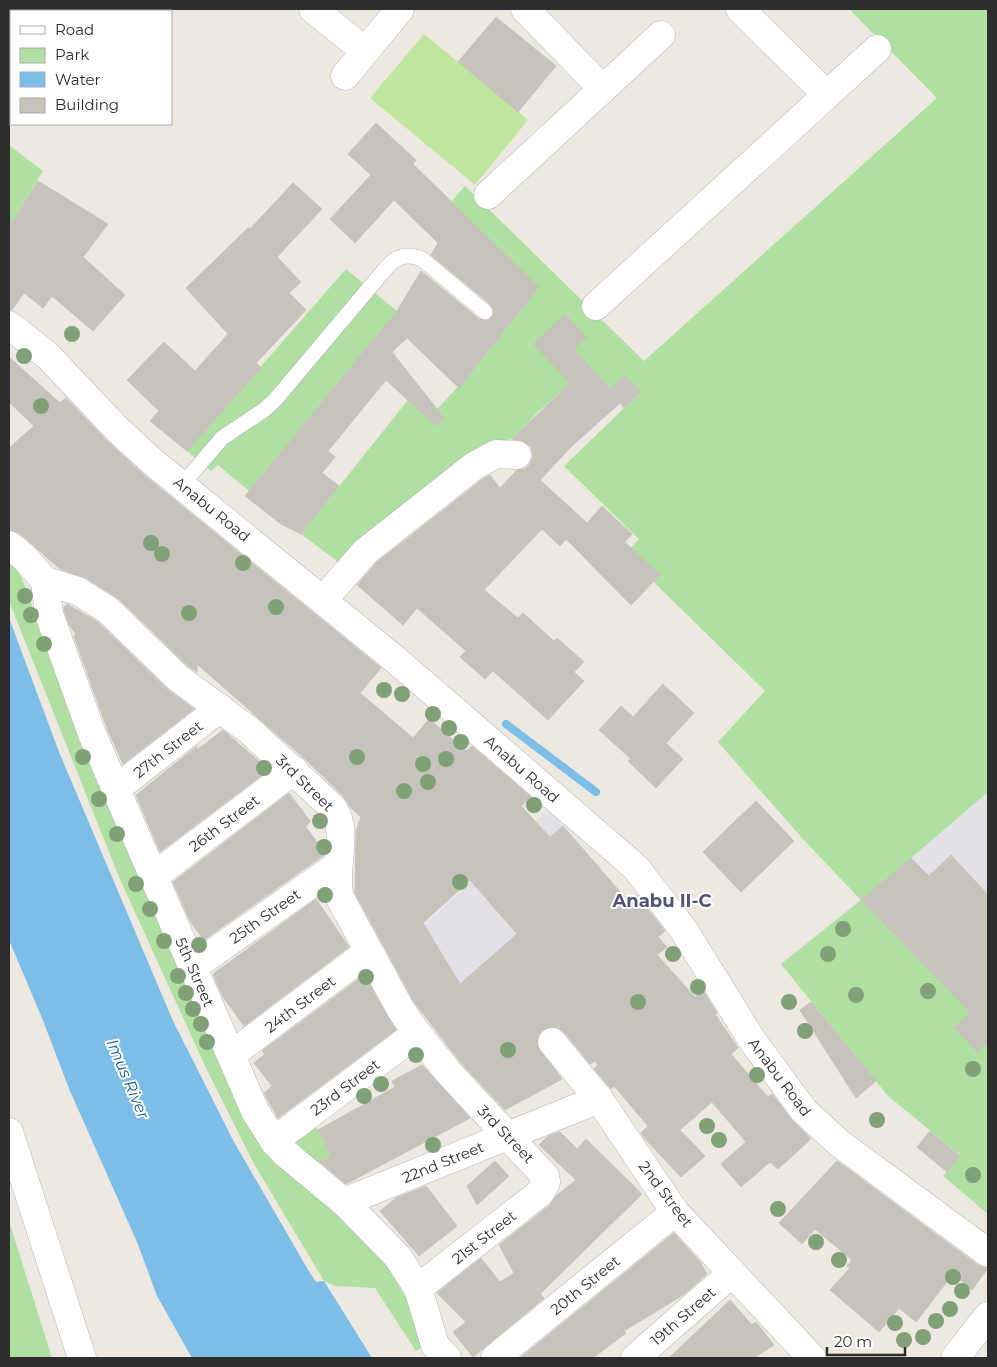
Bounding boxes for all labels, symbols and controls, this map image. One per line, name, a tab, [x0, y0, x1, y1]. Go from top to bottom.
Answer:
legend	[10, 10, 172, 125]
text: Road	[55, 20, 94, 39]
text: Park	[55, 45, 89, 64]
text: Water	[55, 70, 101, 89]
text: Building	[55, 95, 119, 114]
street label: Anabu Road	[170, 472, 254, 546]
street label: 27th Street	[130, 716, 206, 782]
street label: Anabu Road	[481, 731, 563, 807]
street label: 3rd Street	[272, 751, 338, 815]
street label: 26th Street	[185, 790, 263, 856]
street label: 25th Street	[226, 885, 304, 947]
district label: Anabu II-C	[611, 890, 712, 912]
street label: 5th Street	[171, 934, 219, 1010]
street label: 24th Street	[261, 971, 339, 1037]
street label: Anabu Road	[744, 1034, 816, 1120]
water label: Imus River	[103, 1036, 154, 1122]
street label: 23rd Street	[306, 1055, 384, 1119]
street label: 3rd Street	[474, 1101, 538, 1167]
street label: 22nd Street	[399, 1137, 487, 1187]
street label: 2nd Street	[635, 1157, 697, 1231]
street label: 21st Street	[448, 1206, 520, 1268]
street label: 20th Street	[546, 1251, 624, 1319]
street label: 19th Street	[646, 1283, 720, 1349]
scale bar	[827, 1324, 904, 1356]
text: 20 m	[834, 1332, 872, 1351]

